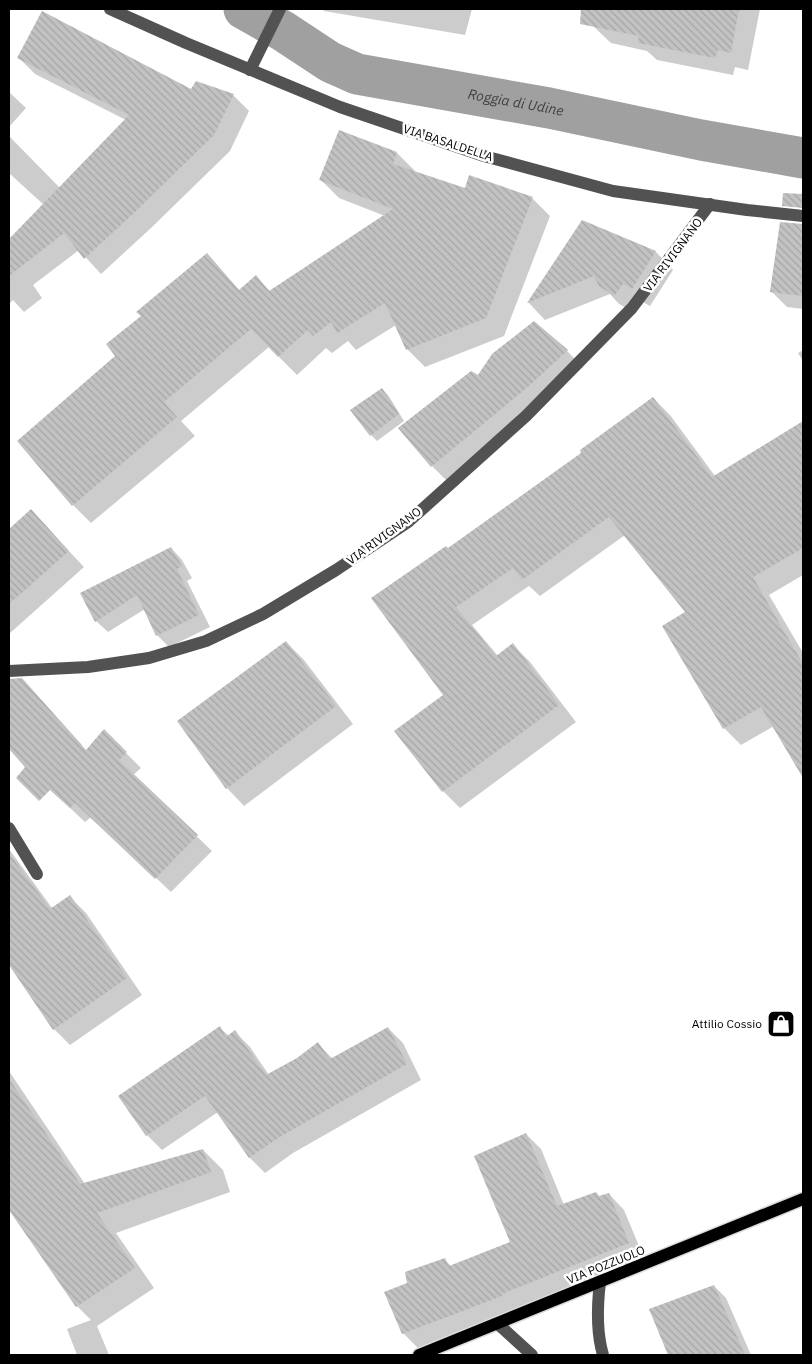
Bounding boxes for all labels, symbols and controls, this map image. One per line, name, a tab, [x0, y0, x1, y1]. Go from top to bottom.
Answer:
water label: Roggia di Udine	[467, 85, 565, 120]
street label: VIA BASALDELLA	[401, 121, 495, 164]
street label: VIA RIVIGNANO	[640, 215, 705, 295]
street label: VIA RIVIGNANO	[343, 503, 424, 568]
shop icon: Attilio Cossio	[766, 1009, 796, 1039]
place label: Attilio Cossio	[692, 1016, 762, 1031]
street label: VIA POZZUOLO	[565, 1242, 647, 1287]

